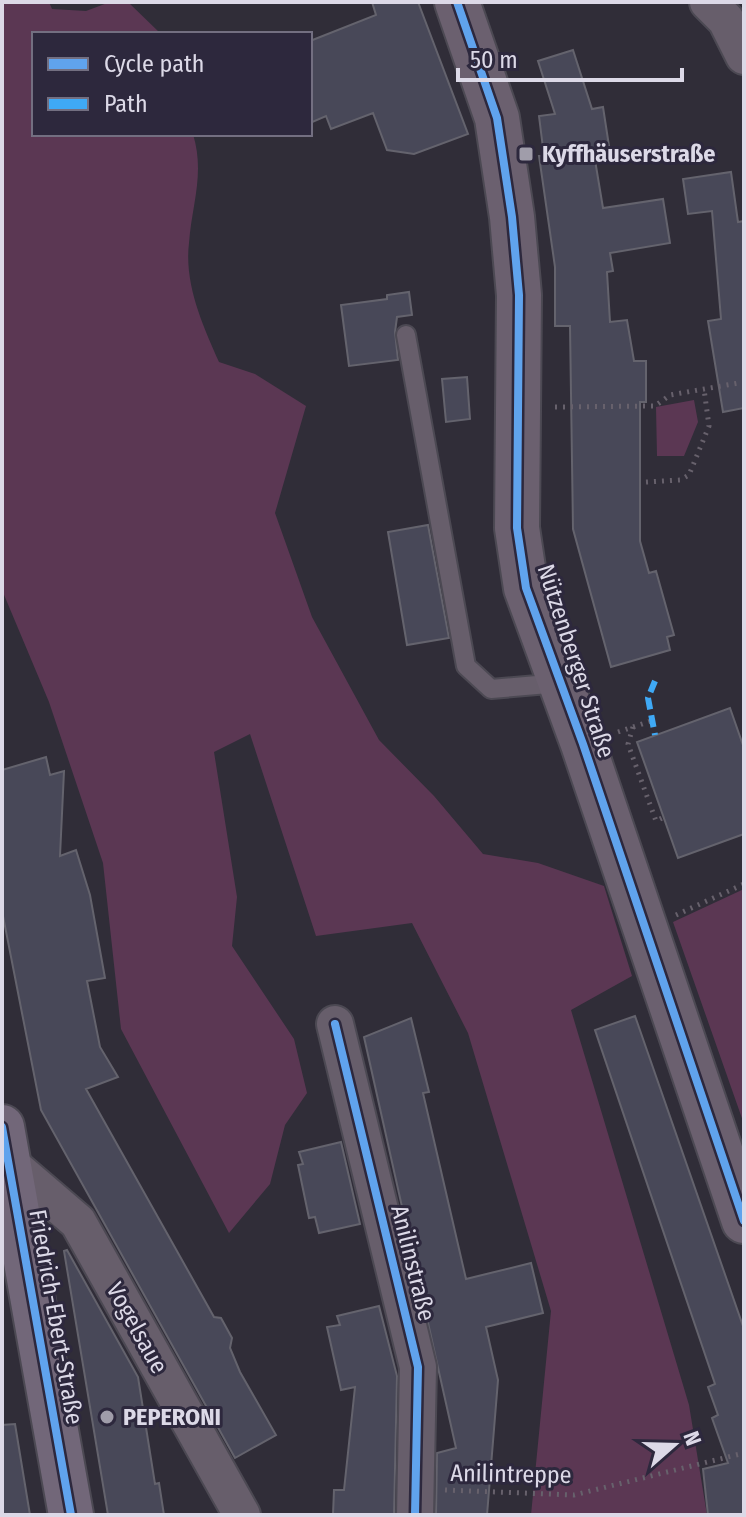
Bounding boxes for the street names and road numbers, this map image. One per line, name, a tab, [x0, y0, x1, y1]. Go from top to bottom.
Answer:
street label: Nützenberger Straße	[531, 561, 621, 761]
street label: Anilinstraße	[385, 1202, 441, 1324]
street label: Friedrich-Ebert-Straße	[23, 1207, 89, 1427]
street label: Vogelsaue	[101, 1278, 173, 1378]
street label: Anilintreppe	[450, 1459, 572, 1489]

